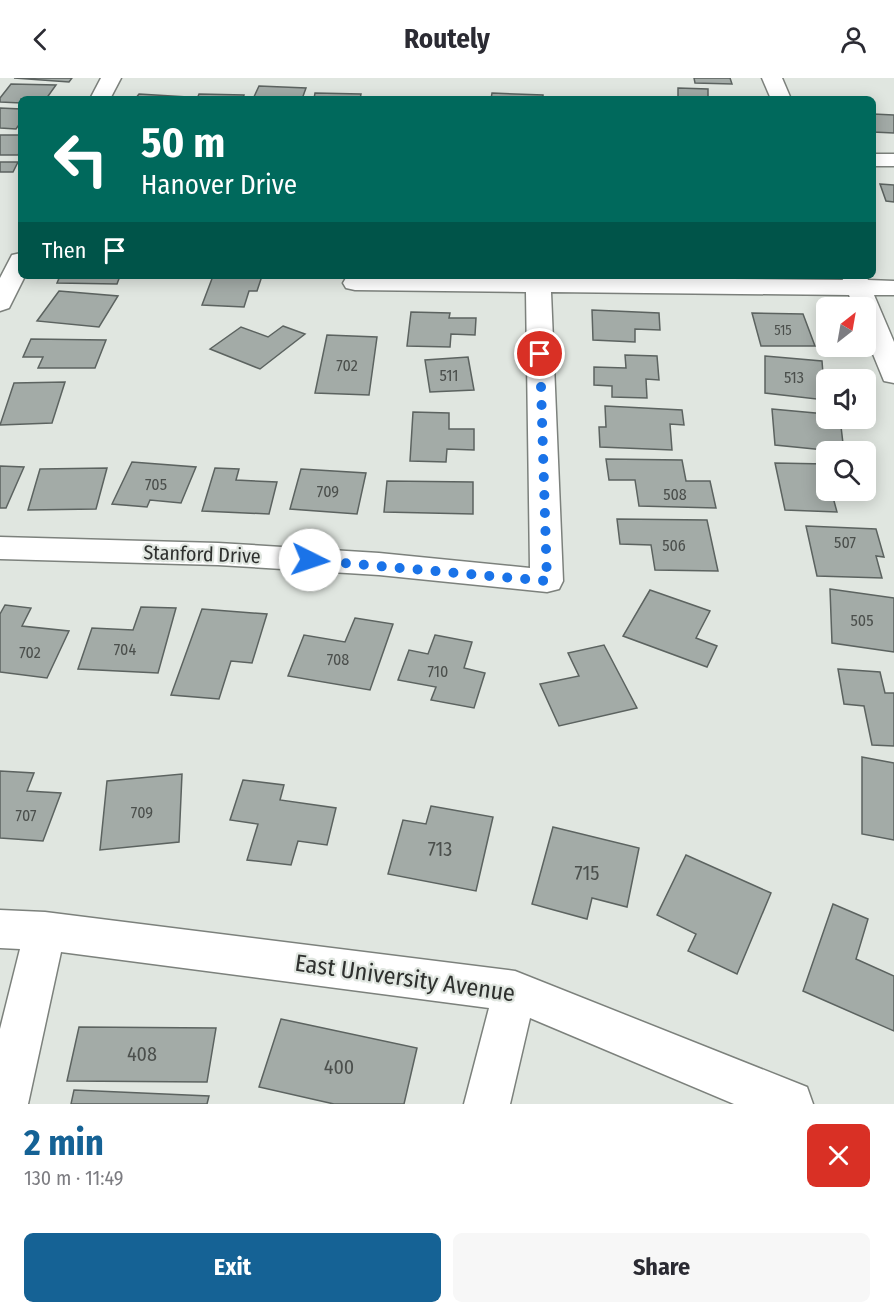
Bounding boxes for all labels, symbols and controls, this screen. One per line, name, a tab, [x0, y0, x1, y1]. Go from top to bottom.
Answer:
icon: back	[24, 23, 57, 56]
text: Routely	[404, 23, 490, 55]
icon: person	[837, 23, 870, 56]
text: 50 m	[141, 118, 225, 168]
icon: left	[42, 120, 120, 198]
text: Hanover Drive	[141, 169, 297, 201]
icon: arrive	[98, 234, 131, 267]
text: Then	[42, 237, 86, 264]
north arrow	[816, 297, 876, 357]
map controls	[816, 297, 876, 501]
house number: 515	[774, 322, 792, 339]
pin	[514, 328, 565, 379]
icon: arrive	[523, 337, 556, 370]
house number: 702	[336, 356, 358, 375]
house number: 511	[440, 366, 458, 385]
house number: 513	[784, 368, 804, 387]
button: sound	[816, 369, 876, 429]
button: search	[816, 441, 876, 501]
house number: 705	[145, 475, 167, 494]
house number: 709	[317, 482, 339, 501]
house number: 508	[663, 485, 687, 504]
position arrow	[278, 528, 342, 592]
house number: 507	[834, 533, 856, 552]
house number: 506	[662, 536, 686, 555]
street label: Stanford Drive	[143, 540, 261, 568]
house number: 505	[850, 611, 874, 630]
house number: 704	[114, 640, 136, 659]
house number: 702	[19, 643, 41, 662]
house number: 708	[327, 650, 349, 669]
house number: 710	[428, 662, 448, 681]
house number: 709	[131, 803, 153, 822]
house number: 707	[16, 806, 37, 825]
house number: 713	[428, 837, 452, 861]
house number: 715	[575, 861, 599, 885]
street label: East University Avenue	[293, 949, 517, 1007]
house number: 408	[127, 1042, 157, 1066]
house number: 400	[324, 1055, 354, 1079]
text: 2 min	[24, 1121, 104, 1165]
button: close	[807, 1124, 870, 1187]
text: 130 m · 11:49	[24, 1166, 123, 1190]
button: Exit	[24, 1233, 441, 1302]
button: Share	[453, 1233, 870, 1302]

